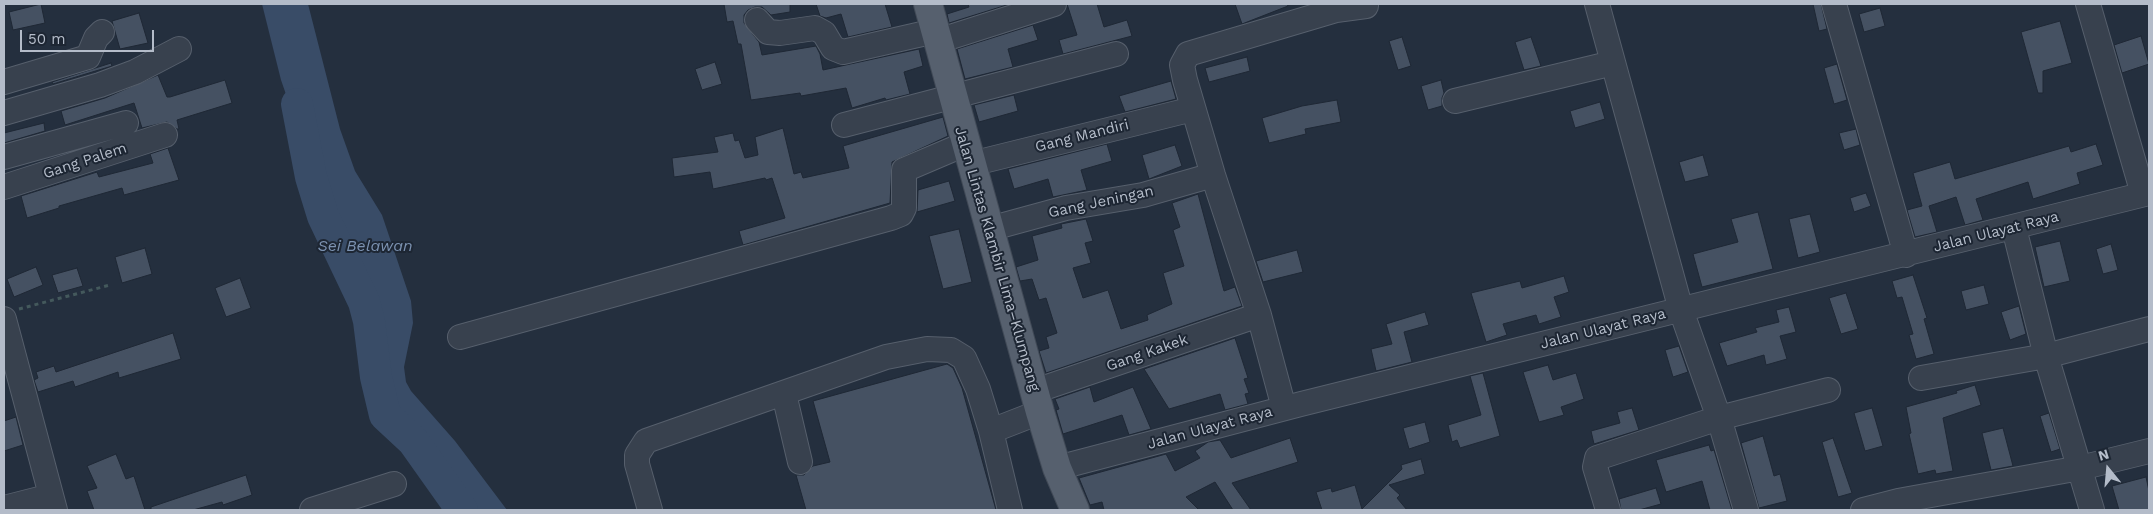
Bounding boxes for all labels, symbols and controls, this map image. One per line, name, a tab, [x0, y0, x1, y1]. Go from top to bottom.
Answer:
scale bar	[22, 20, 156, 52]
text: 50 m	[28, 30, 65, 48]
street label: Gang Mandiri	[1033, 116, 1131, 156]
street label: Jalan Lintas Klambir Lima–Klumpang	[951, 125, 1043, 393]
street label: Gang Palem	[41, 139, 129, 183]
street label: Gang Jeningan	[1047, 182, 1155, 222]
street label: Jalan Ulayat Raya	[1931, 208, 2061, 256]
water label: Sei Belawan	[317, 236, 413, 256]
street label: Jalan Ulayat Raya	[1538, 305, 1668, 353]
street label: Gang Kakek	[1104, 331, 1190, 375]
street label: Jalan Ulayat Raya	[1146, 403, 1274, 453]
north arrow	[2083, 444, 2133, 494]
text: N	[2096, 445, 2111, 464]

